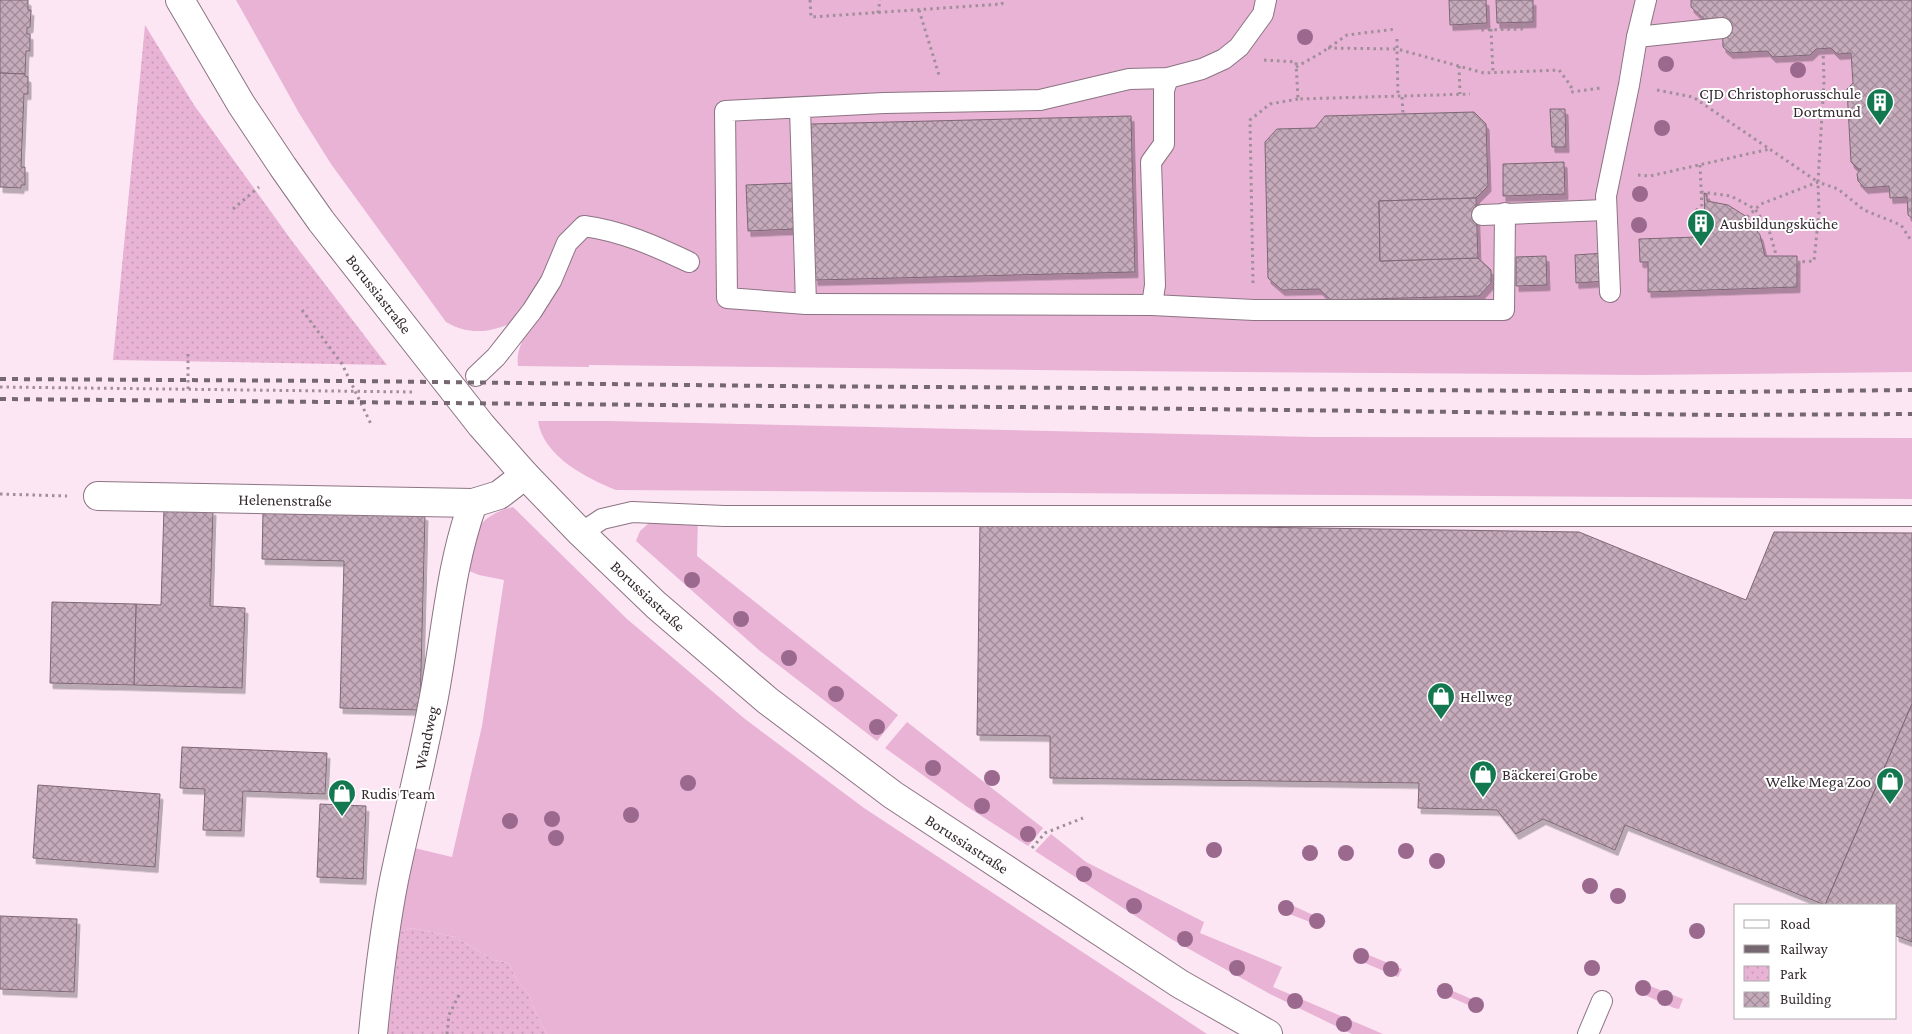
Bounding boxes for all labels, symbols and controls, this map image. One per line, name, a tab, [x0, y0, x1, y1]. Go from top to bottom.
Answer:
place label: CJD Christophorusschule Dortmund	[1699, 85, 1862, 120]
building icon: CJD Christophorusschule Dortmund	[1865, 87, 1895, 126]
building icon: Ausbildungsküche	[1686, 208, 1716, 247]
place label: Ausbildungsküche	[1720, 215, 1838, 233]
street label: Borussiastraße	[343, 251, 415, 337]
street label: Helenenstraße	[238, 491, 332, 509]
street label: Borussiastraße	[607, 557, 689, 635]
shop icon: Hellweg	[1426, 681, 1456, 720]
place label: Hellweg	[1460, 688, 1513, 706]
street label: Wandweg	[411, 704, 442, 772]
shop icon: Bäckerei Grobe	[1468, 759, 1498, 798]
place label: Bäckerei Grobe	[1502, 766, 1598, 783]
shop icon: Welke Mega Zoo	[1875, 766, 1905, 805]
place label: Welke Mega Zoo	[1766, 773, 1871, 791]
shop icon: Rudis Team	[327, 778, 357, 817]
place label: Rudis Team	[361, 785, 436, 802]
street label: Borussiastraße	[922, 811, 1012, 877]
legend	[1734, 904, 1897, 1019]
text: Road	[1780, 916, 1811, 932]
text: Railway	[1780, 941, 1828, 958]
text: Park	[1780, 966, 1807, 982]
text: Building	[1780, 991, 1831, 1008]

